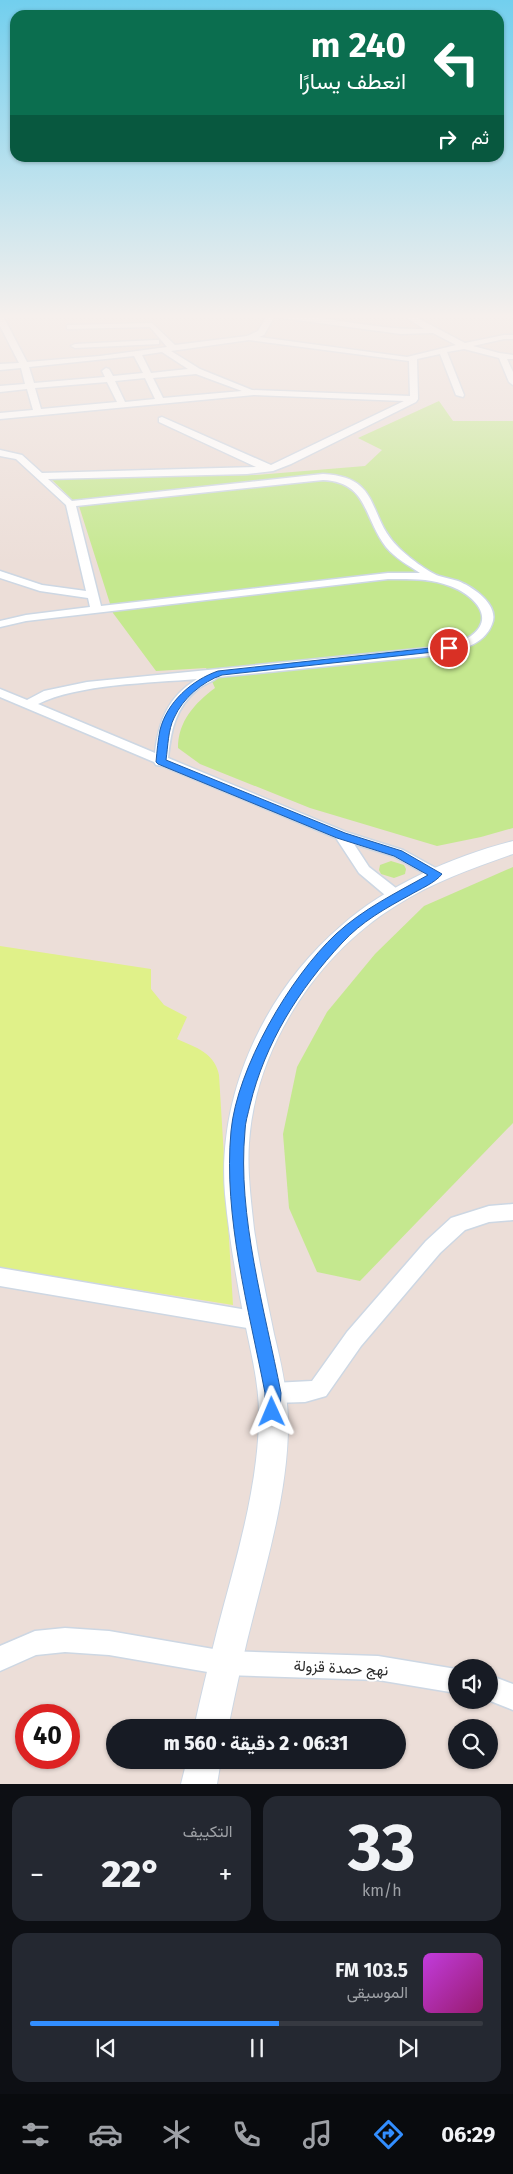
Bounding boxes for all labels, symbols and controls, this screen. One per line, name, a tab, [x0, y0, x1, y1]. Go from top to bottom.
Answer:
text: 240 m	[311, 24, 406, 66]
icon: left	[424, 30, 489, 95]
text: انعطف يسارًا	[299, 68, 406, 95]
icon: right	[433, 125, 461, 153]
text: ثم	[471, 126, 489, 149]
pin	[428, 627, 470, 669]
icon: arrive	[435, 634, 463, 662]
position arrow	[245, 1385, 297, 1437]
street label: نهج حمدة قزولة	[293, 1657, 389, 1681]
map controls	[448, 1659, 498, 1769]
button: sound	[448, 1659, 498, 1709]
speed limit sign: 40	[15, 1704, 80, 1769]
button: search	[448, 1719, 498, 1769]
text: 06:31 · 2 دقيقة · 560 m	[164, 1732, 348, 1755]
text: 33	[348, 1809, 416, 1887]
text: التكييف	[183, 1822, 233, 1841]
text: 22°	[102, 1851, 161, 1897]
text: −	[30, 1858, 44, 1891]
text: +	[219, 1858, 232, 1891]
text: km/h	[362, 1881, 402, 1900]
text: 103.5 FM	[335, 1959, 408, 1982]
text: الموسيقى	[347, 1983, 408, 2002]
icon: previous	[92, 2034, 120, 2062]
icon: pause	[243, 2034, 271, 2062]
icon: next	[394, 2034, 422, 2062]
icon: filters	[18, 2117, 53, 2152]
icon: car	[88, 2117, 123, 2152]
icon: climate	[159, 2117, 194, 2152]
icon: phone	[229, 2117, 264, 2152]
icon: music	[300, 2117, 335, 2152]
icon: directions	[371, 2117, 406, 2152]
text: 06:29	[441, 2121, 495, 2148]

